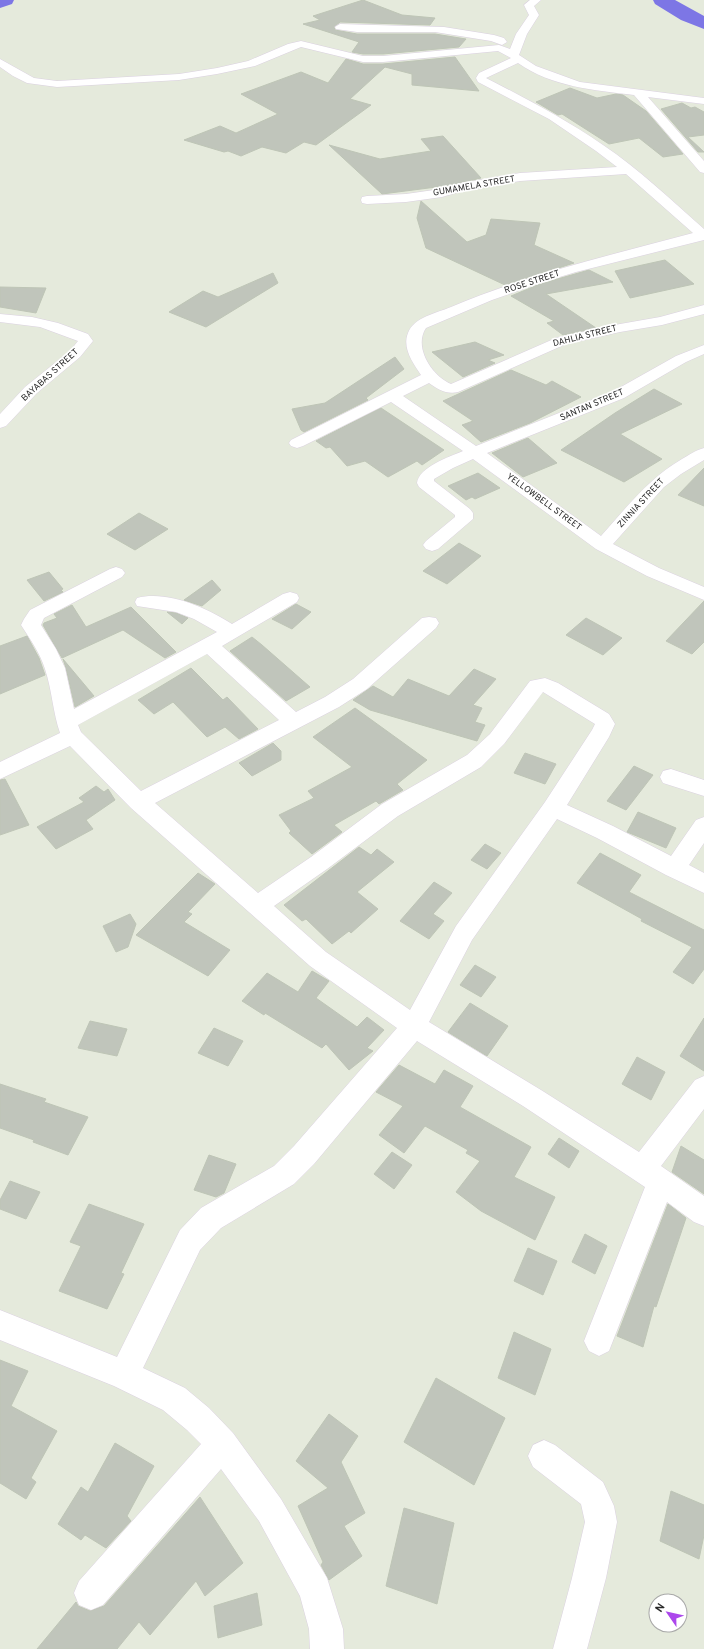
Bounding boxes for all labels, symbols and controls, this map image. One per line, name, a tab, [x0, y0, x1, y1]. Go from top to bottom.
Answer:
street label: GUMAMELA STREET	[432, 173, 516, 199]
street label: ROSE STREET	[503, 268, 561, 296]
street label: DAHLIA STREET	[552, 323, 618, 349]
street label: BAYABAS STREET	[19, 346, 81, 404]
street label: SANTAN STREET	[558, 387, 626, 423]
street label: YELLOWBELL STREET	[504, 471, 584, 533]
street label: ZINNIA STREET	[615, 476, 667, 530]
north arrow	[648, 1593, 688, 1633]
text: N	[653, 1601, 669, 1615]

